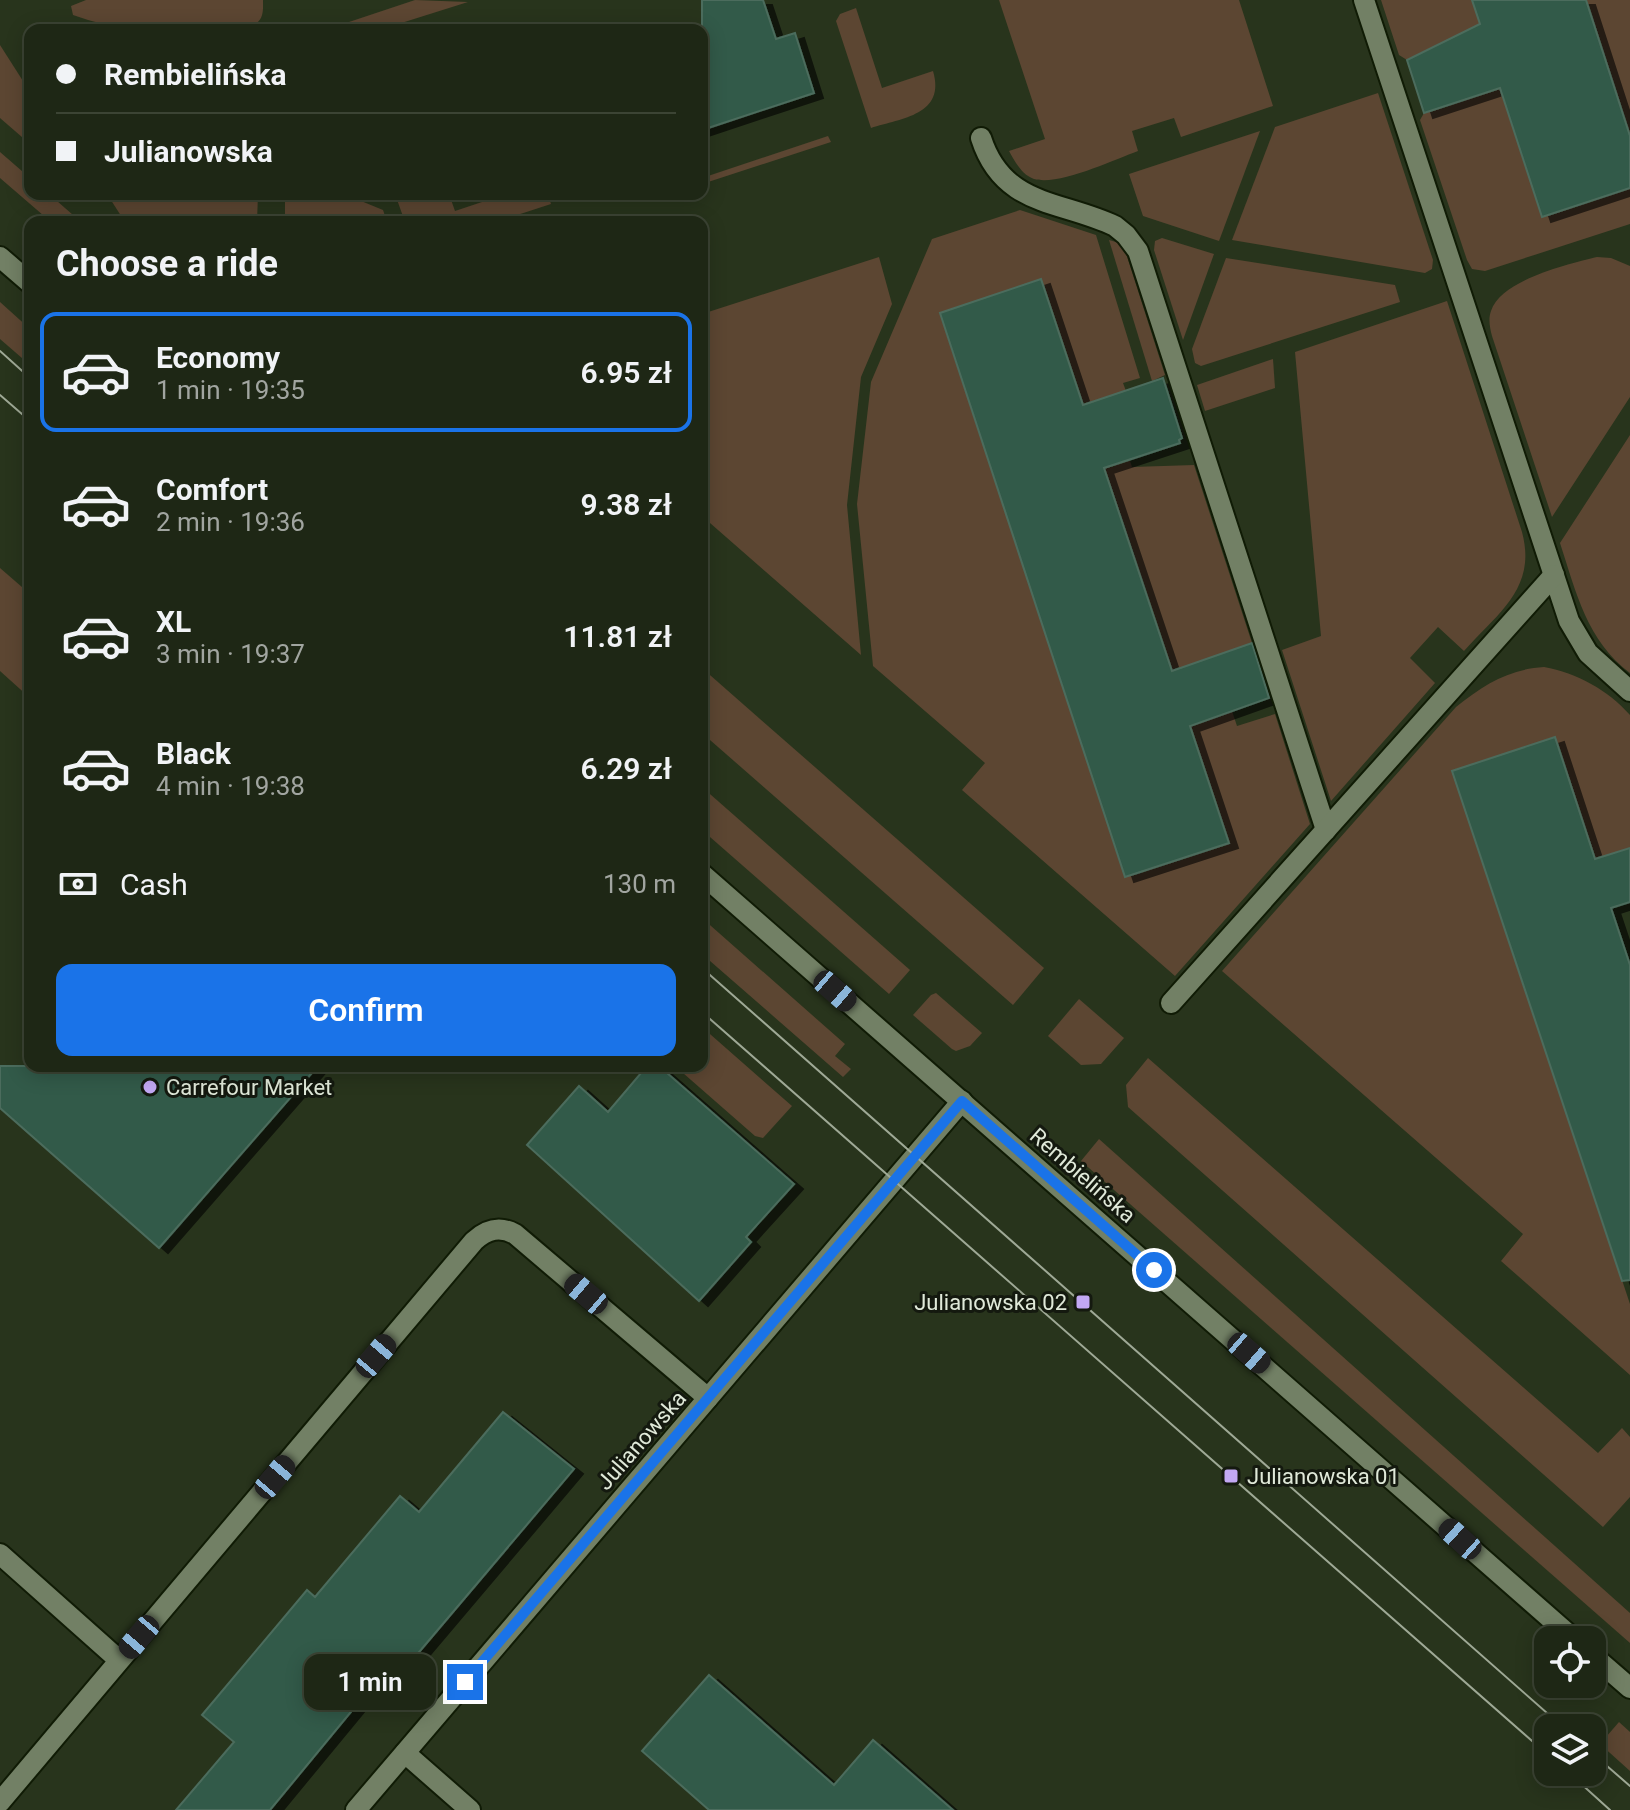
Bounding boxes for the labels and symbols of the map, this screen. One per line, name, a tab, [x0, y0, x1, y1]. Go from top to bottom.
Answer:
car	[809, 966, 861, 1016]
place label: Carrefour Market	[166, 1075, 332, 1100]
marker: Carrefour Market	[141, 1078, 159, 1096]
street label: Rembielińska	[1025, 1123, 1140, 1228]
route start	[1136, 1252, 1172, 1288]
car	[560, 1269, 612, 1319]
place label: Julianowska 02	[914, 1290, 1067, 1315]
marker: Julianowska 02	[1074, 1293, 1092, 1311]
car	[1223, 1328, 1275, 1378]
car	[351, 1330, 401, 1382]
street label: Julianowska	[592, 1386, 691, 1495]
car	[250, 1451, 300, 1503]
place label: Julianowska 01	[1247, 1464, 1400, 1489]
marker: Julianowska 01	[1222, 1467, 1240, 1485]
car	[1434, 1514, 1486, 1564]
car	[114, 1611, 164, 1663]
callout: 1 min	[305, 1654, 437, 1710]
route end	[447, 1664, 483, 1700]

